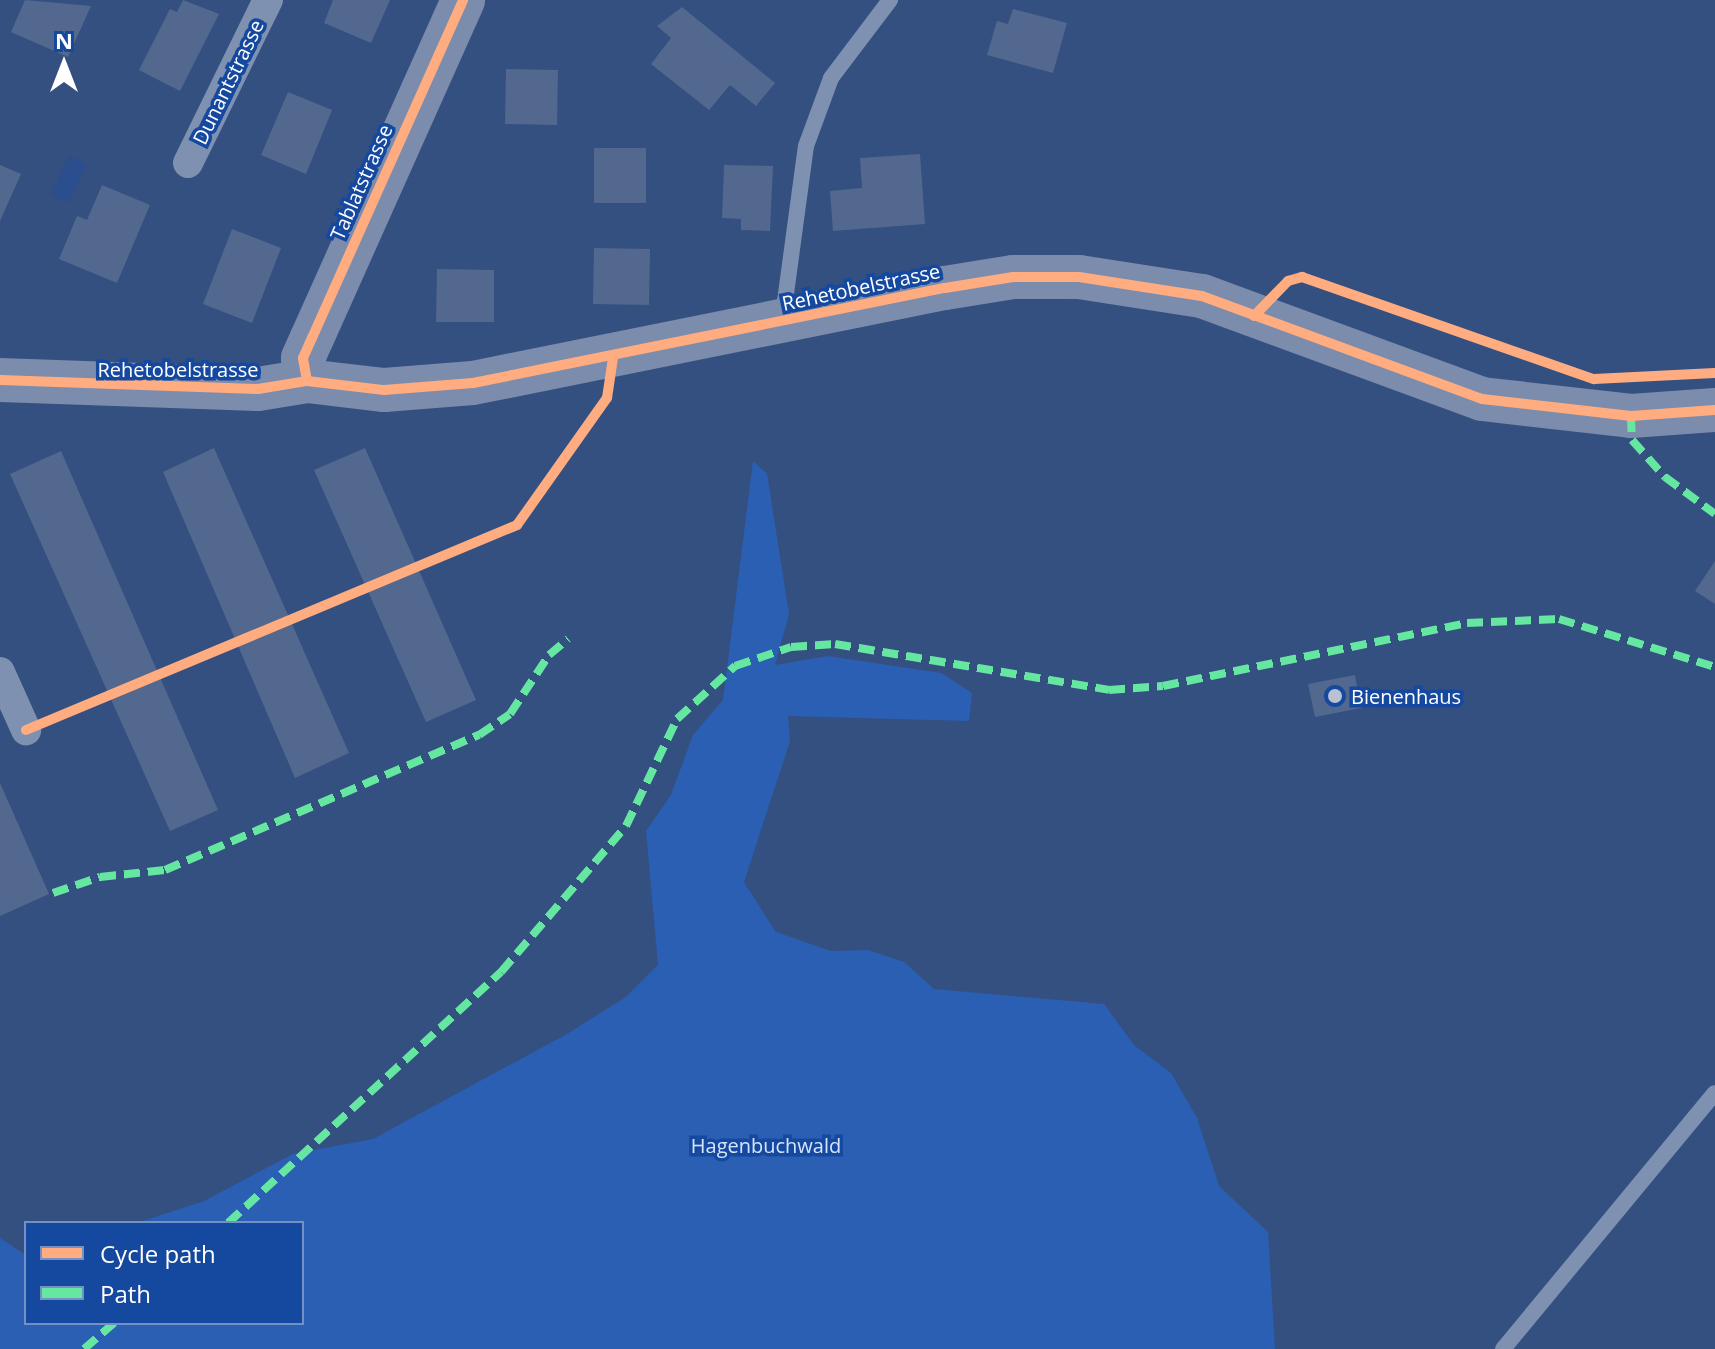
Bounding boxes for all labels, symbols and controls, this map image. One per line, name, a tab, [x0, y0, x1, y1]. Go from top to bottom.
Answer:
street label: Dunantstrasse	[187, 16, 269, 148]
north arrow	[24, 24, 104, 104]
text: N	[55, 25, 73, 55]
street label: Tablatstrasse	[325, 121, 397, 243]
street label: Rehetobelstrasse	[780, 259, 942, 315]
street label: Rehetobelstrasse	[98, 357, 258, 381]
place label: Bienenhaus	[1351, 684, 1461, 708]
marker: Bienenhaus	[1326, 687, 1344, 705]
park label: Hagenbuchwald	[691, 1133, 841, 1157]
legend	[24, 1221, 304, 1325]
text: Cycle path	[100, 1237, 216, 1270]
text: Path	[100, 1277, 151, 1310]

